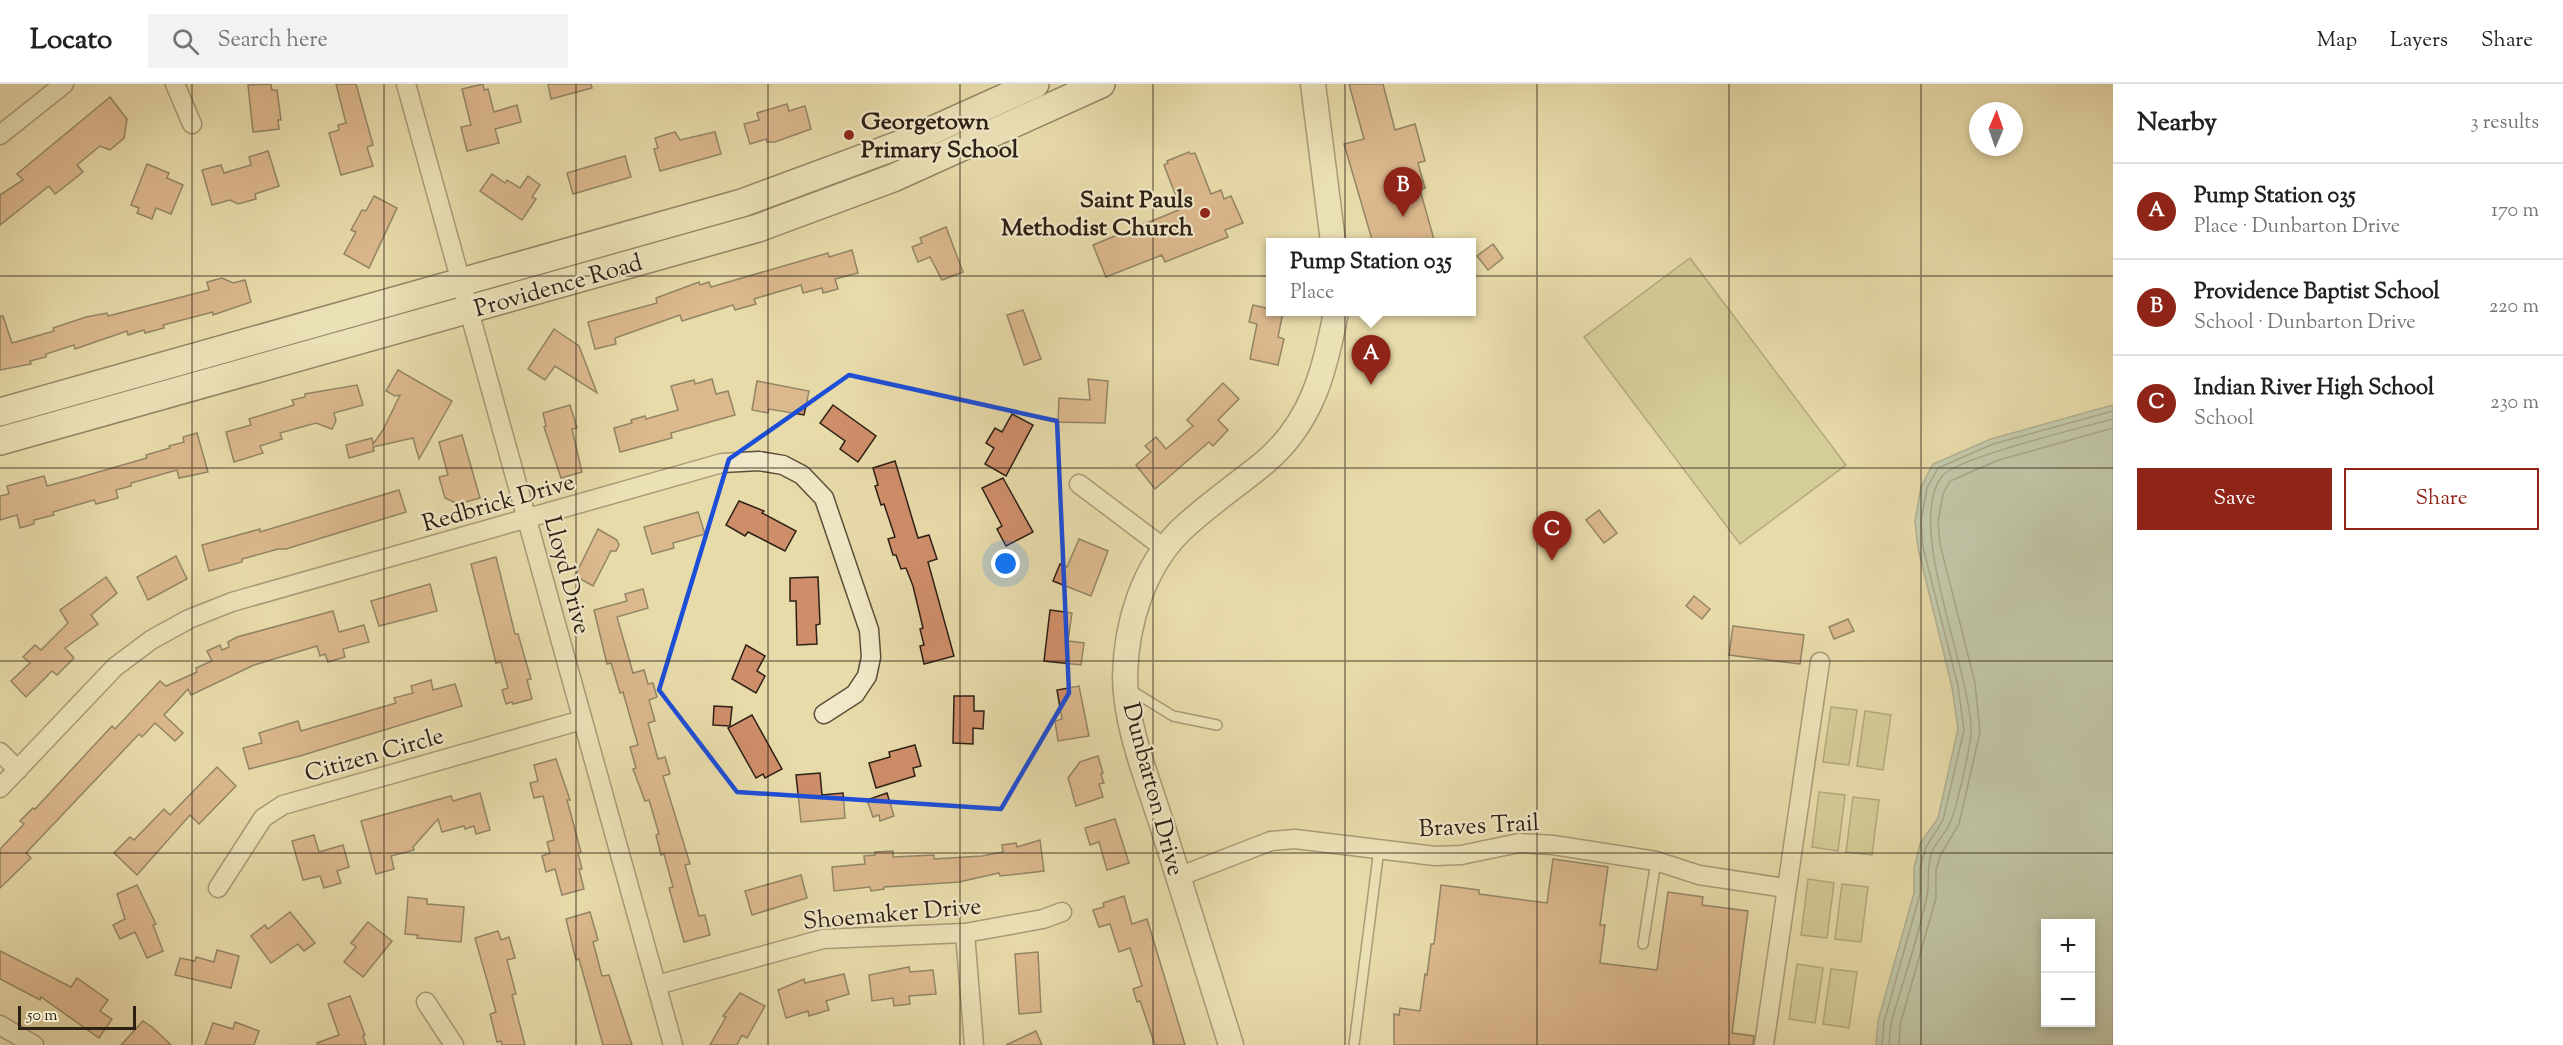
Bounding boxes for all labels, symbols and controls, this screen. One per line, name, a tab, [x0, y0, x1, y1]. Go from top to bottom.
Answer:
search box	[148, 14, 568, 68]
text: Locato	[30, 21, 112, 61]
icon: search	[169, 25, 202, 58]
text: Search here	[217, 25, 328, 57]
text: Map	[2317, 26, 2357, 56]
text: Layers	[2390, 26, 2448, 56]
text: Share	[2481, 26, 2533, 56]
north arrow	[1969, 102, 2023, 156]
text: Nearby	[2137, 105, 2217, 142]
place label: Georgetown Primary School	[861, 106, 1019, 168]
text: 3 results	[2470, 109, 2539, 138]
marker: Georgetown Primary School	[842, 128, 856, 142]
pin: B	[1384, 168, 1422, 217]
text: Pump Station 035	[2194, 181, 2356, 213]
place label: Saint Pauls Methodist Church	[1001, 184, 1194, 246]
text: A	[2148, 197, 2165, 226]
text: 170 m	[2491, 197, 2539, 226]
marker: Saint Pauls Methodist Church	[1198, 206, 1212, 220]
text: Place · Dunbarton Drive	[2194, 213, 2400, 242]
popup	[1266, 238, 1476, 316]
street label: Providence Road	[471, 247, 647, 327]
text: Pump Station 035	[1290, 247, 1452, 279]
text: Providence Baptist School	[2194, 277, 2440, 309]
text: Place	[1290, 279, 1334, 308]
text: B	[2150, 293, 2163, 322]
text: 220 m	[2489, 293, 2539, 322]
text: School · Dunbarton Drive	[2194, 309, 2416, 338]
pin: A	[1352, 336, 1390, 385]
text: Indian River High School	[2194, 373, 2434, 405]
text: C	[2148, 389, 2165, 418]
text: 230 m	[2490, 389, 2539, 418]
text: School	[2194, 405, 2254, 434]
street label: Redbrick Drive	[418, 466, 579, 542]
button: Save	[2137, 468, 2332, 530]
button: Share	[2344, 468, 2539, 530]
pin: C	[1532, 512, 1572, 561]
street label: Lloyd Drive	[534, 513, 598, 638]
your location	[991, 549, 1020, 578]
street label: Dunbarton Drive	[1113, 699, 1192, 880]
street label: Citizen Circle	[301, 720, 448, 792]
street label: Braves Trail	[1418, 807, 1541, 847]
street label: Shoemaker Drive	[802, 890, 983, 940]
map controls	[2041, 919, 2095, 1027]
button: +	[2041, 919, 2095, 973]
button: −	[2041, 973, 2095, 1027]
scale bar	[18, 1003, 136, 1030]
text: 50 m	[27, 1005, 58, 1028]

